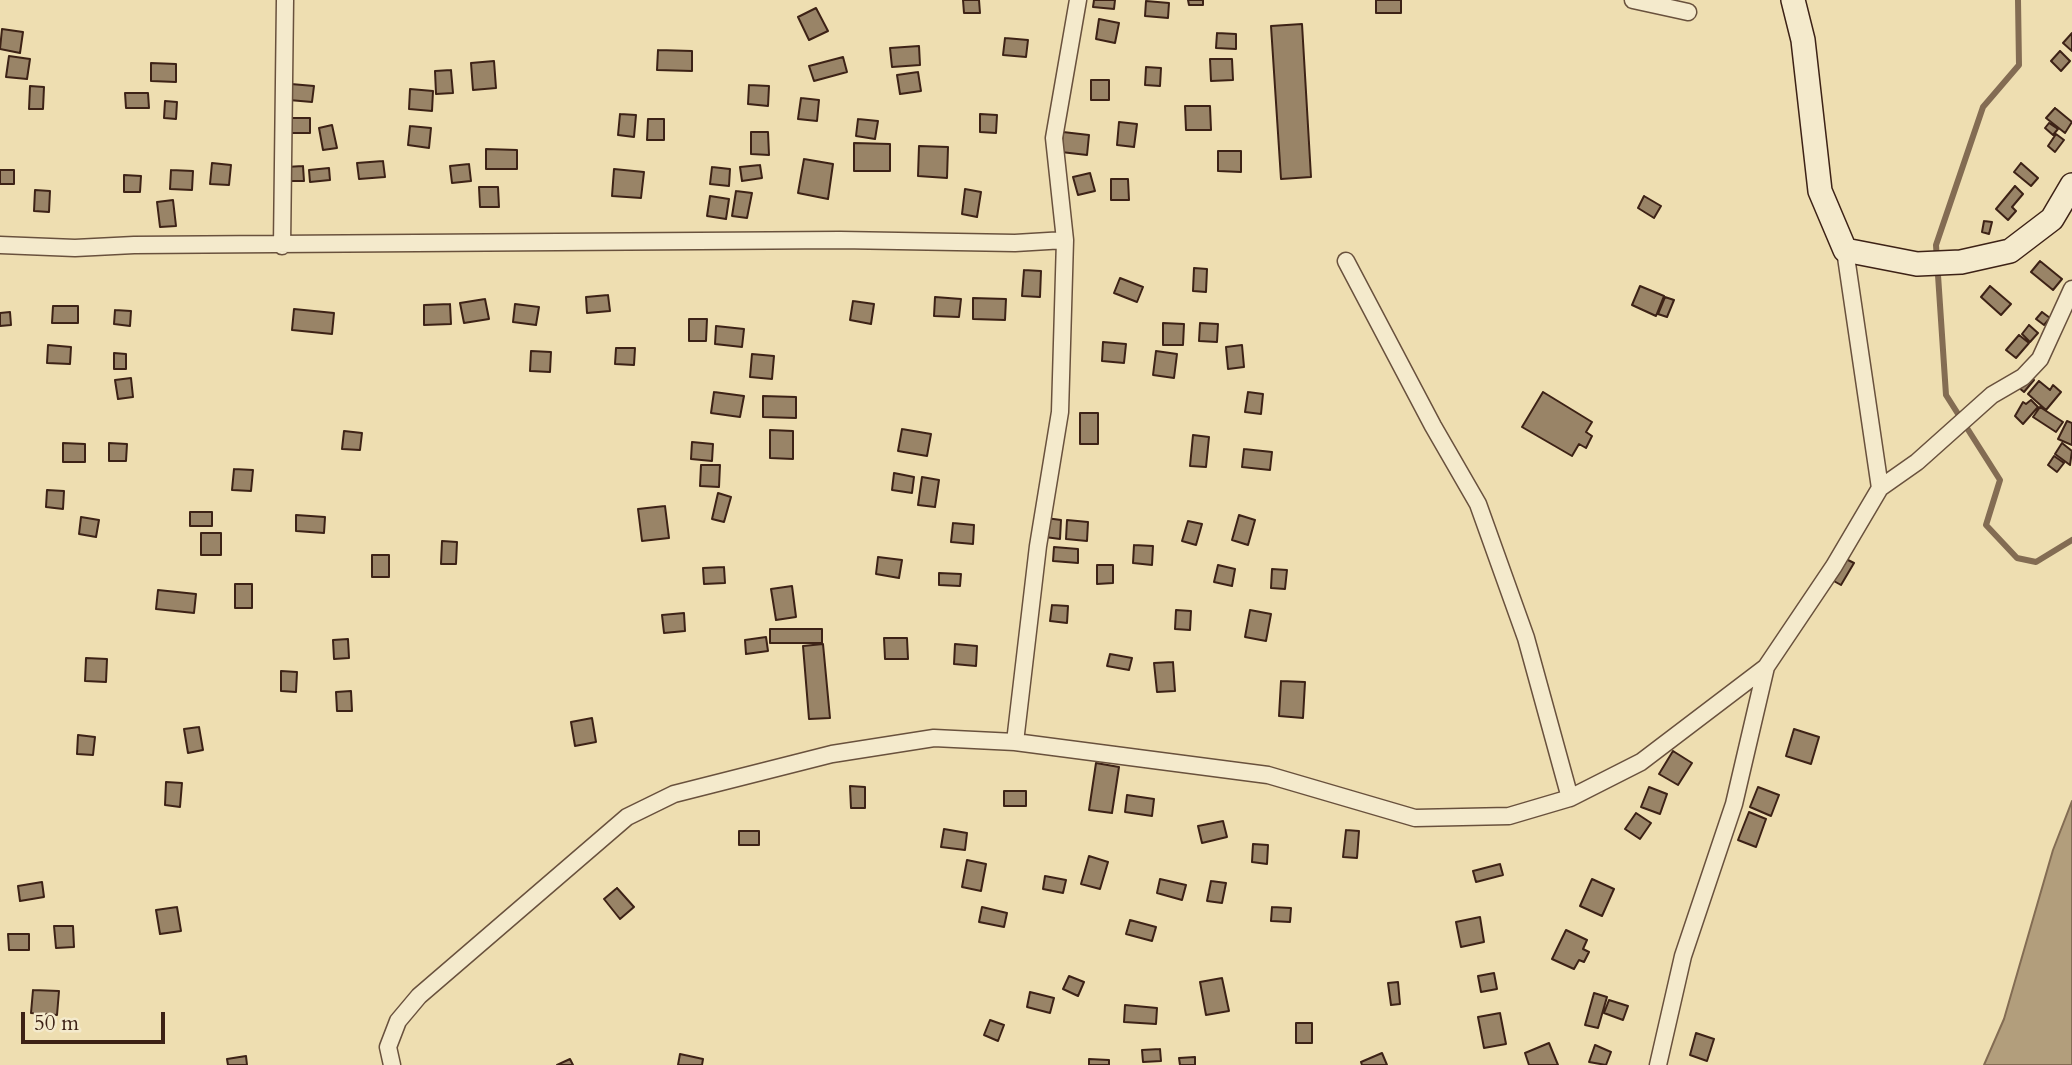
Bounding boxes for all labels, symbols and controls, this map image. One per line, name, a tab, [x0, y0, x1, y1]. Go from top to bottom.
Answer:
scale bar	[24, 998, 168, 1042]
text: 50 m	[34, 1009, 79, 1038]

